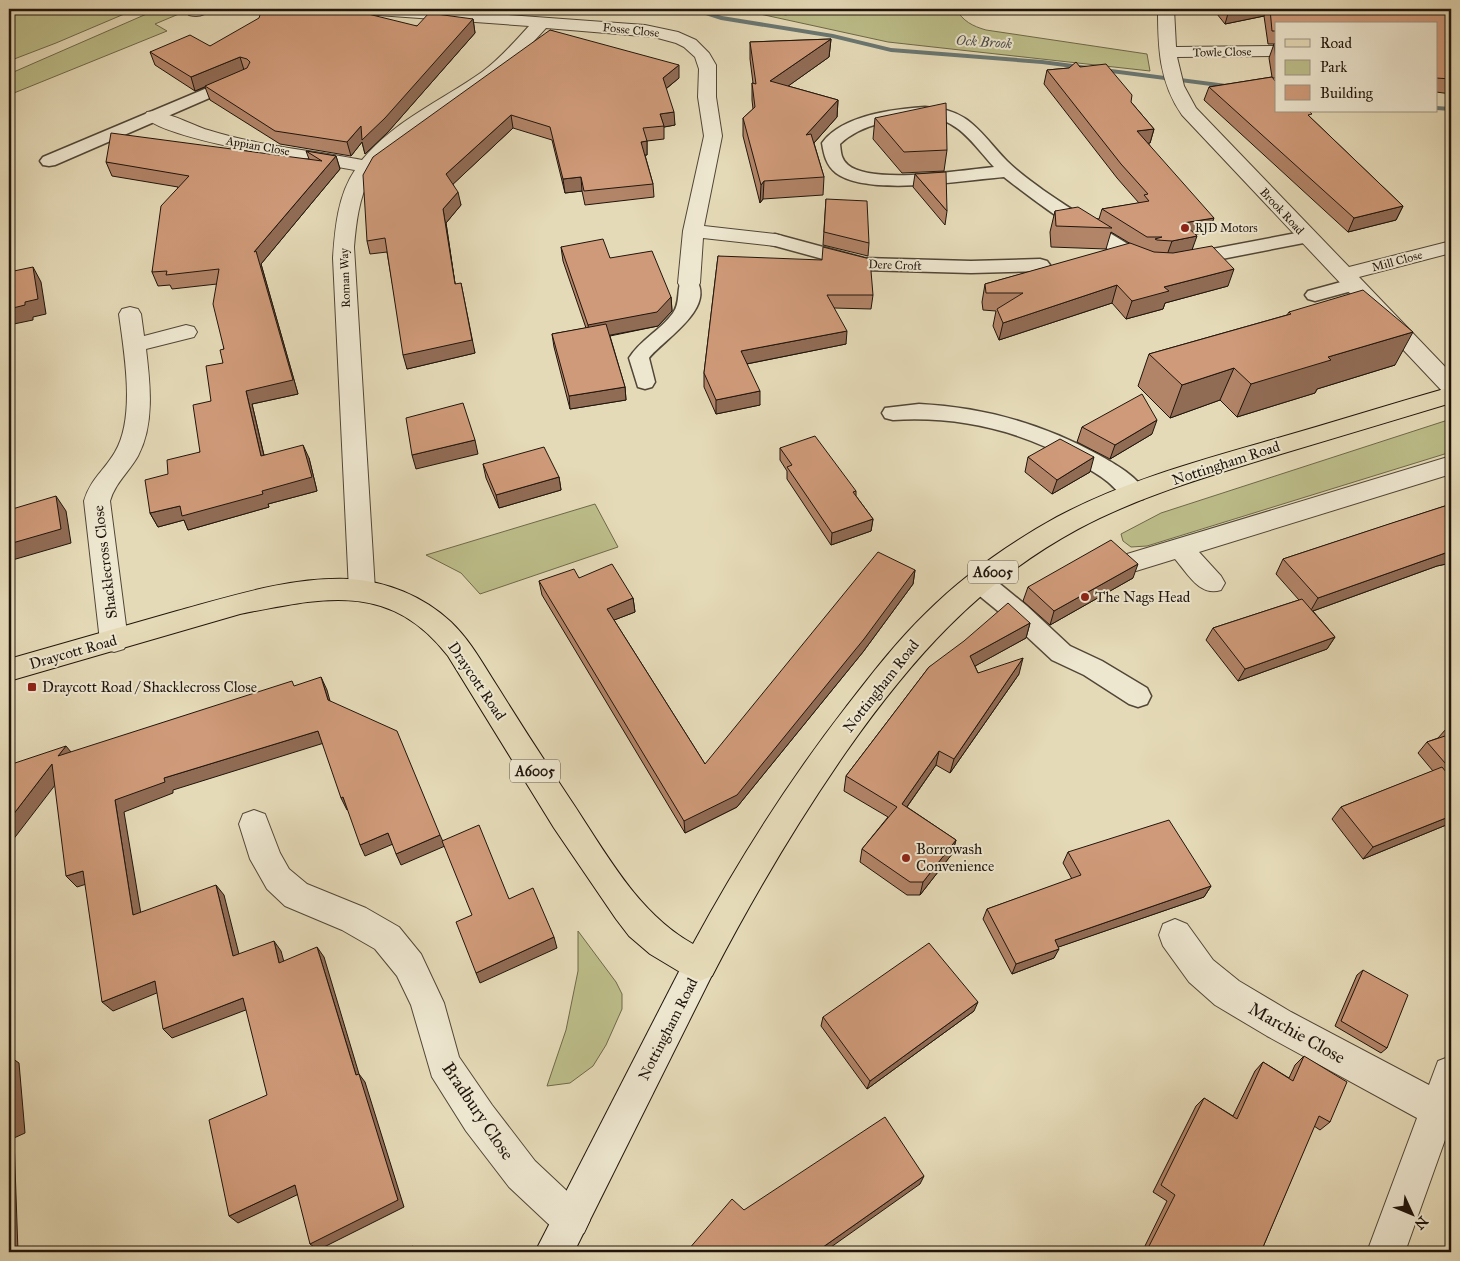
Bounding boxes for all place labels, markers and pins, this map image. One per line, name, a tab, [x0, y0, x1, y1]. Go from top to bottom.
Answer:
place label: RJD Motors	[1195, 221, 1258, 236]
marker: RJD Motors	[1179, 222, 1191, 234]
place label: The Nags Head	[1095, 588, 1191, 606]
marker: The Nags Head	[1079, 591, 1091, 603]
place label: Draycott Road / Shacklecross Close	[42, 678, 257, 696]
marker: Draycott Road / Shacklecross Close	[26, 681, 38, 693]
place label: Borrowash Convenience	[916, 840, 994, 875]
marker: Borrowash Convenience	[900, 852, 912, 864]

